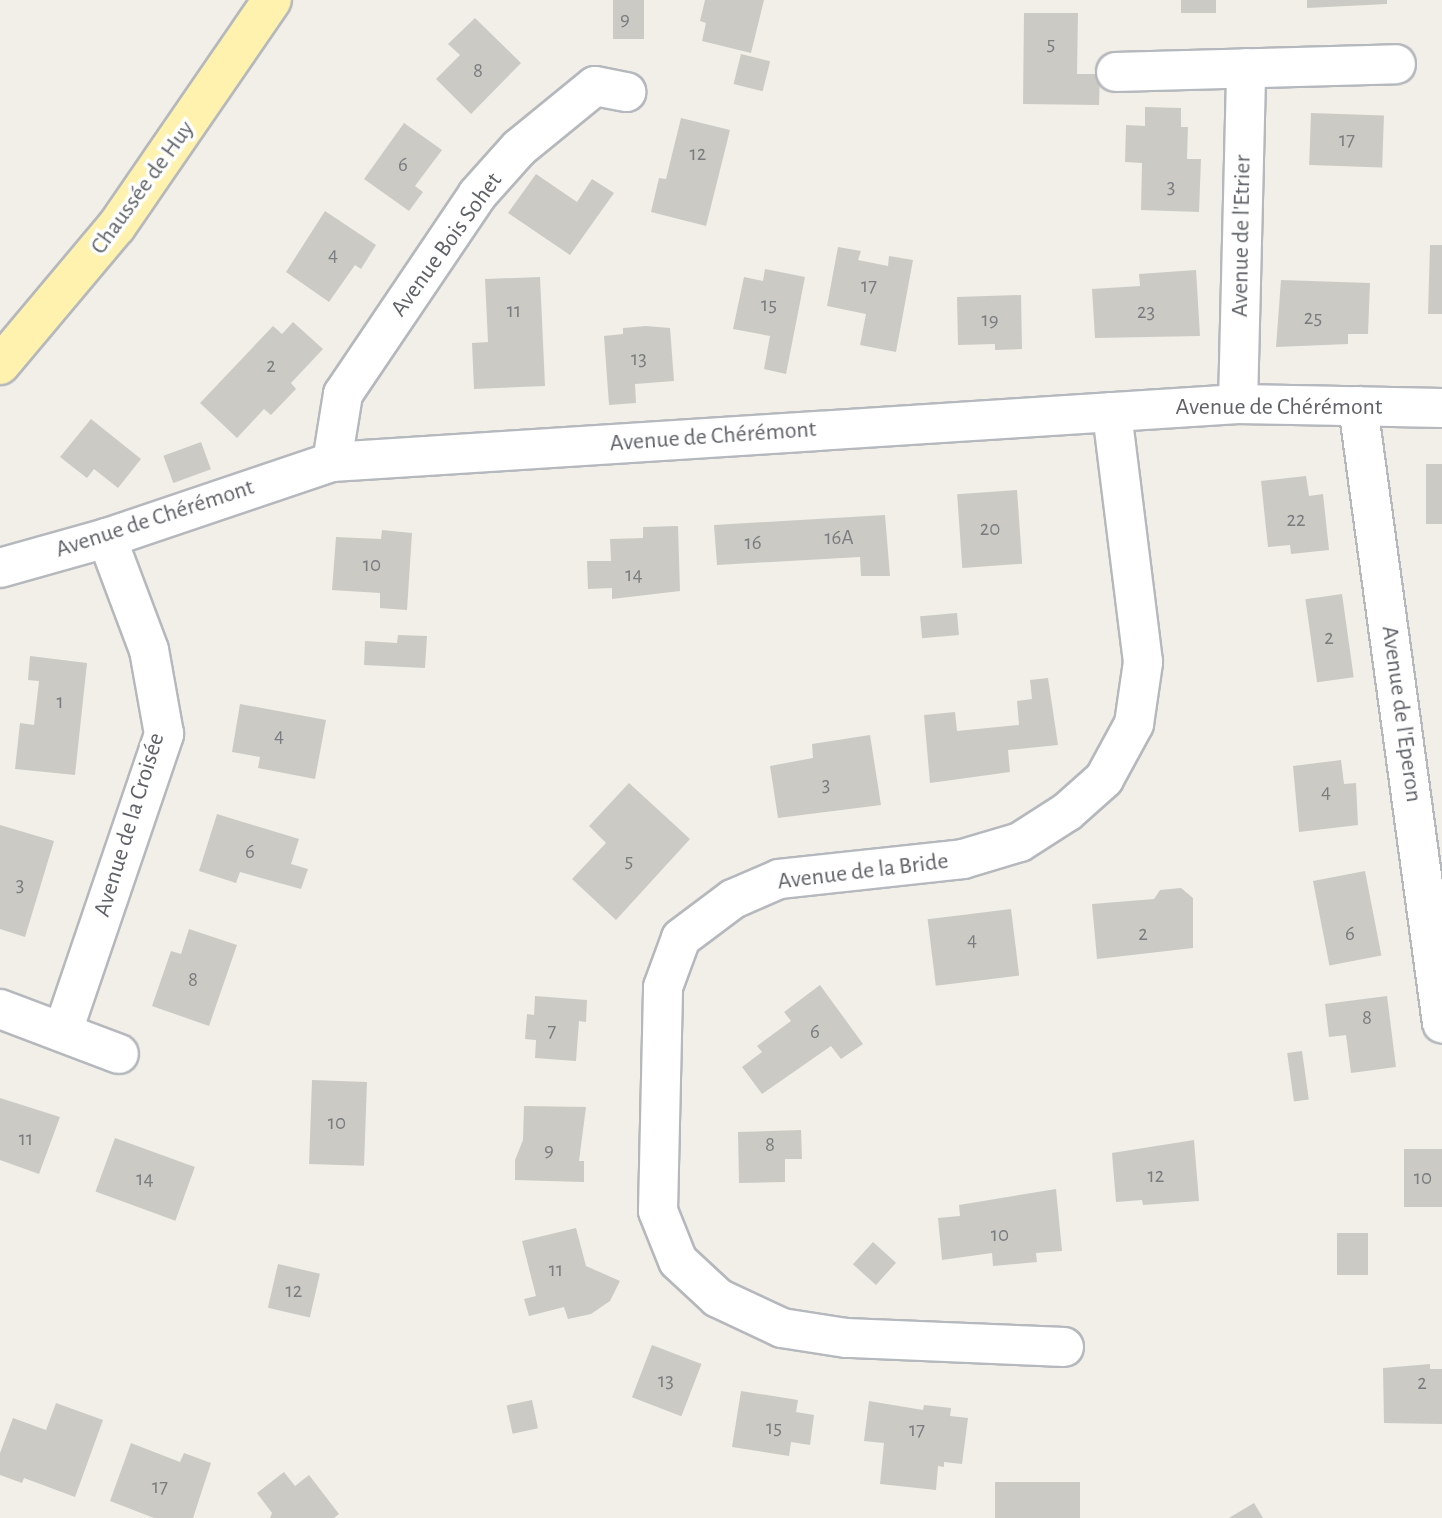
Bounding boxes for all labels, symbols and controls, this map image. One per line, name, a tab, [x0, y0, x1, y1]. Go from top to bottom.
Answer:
house number: 9	[620, 6, 630, 32]
house number: 5	[1047, 31, 1055, 57]
house number: 8	[473, 58, 483, 84]
street label: Chaussée de Huy	[85, 116, 201, 260]
house number: 17	[1339, 127, 1355, 153]
house number: 12	[690, 141, 706, 167]
house number: 6	[398, 152, 408, 178]
street label: Avenue de l'Etrier	[1226, 155, 1258, 317]
street label: Avenue Bois Sohet	[385, 167, 509, 323]
house number: 3	[1167, 174, 1175, 200]
house number: 4	[328, 242, 338, 268]
house number: 17	[861, 273, 877, 299]
house number: 15	[761, 292, 777, 318]
house number: 11	[507, 298, 521, 324]
house number: 23	[1137, 299, 1155, 325]
house number: 25	[1304, 305, 1322, 331]
house number: 19	[981, 307, 999, 333]
house number: 13	[631, 346, 647, 372]
house number: 2	[266, 353, 276, 379]
street label: Avenue de Chérémont	[1176, 394, 1382, 422]
street label: Avenue de Chérémont	[609, 415, 817, 459]
street label: Avenue de Chérémont	[52, 473, 258, 565]
house number: 22	[1286, 507, 1306, 533]
house number: 20	[980, 516, 1000, 542]
house number: 16A	[824, 525, 854, 551]
house number: 16	[744, 530, 762, 556]
house number: 10	[363, 552, 381, 578]
house number: 14	[625, 562, 643, 588]
street label: Avenue de l'Eperon	[1374, 624, 1428, 804]
house number: 2	[1324, 625, 1334, 651]
house number: 1	[56, 689, 64, 715]
house number: 4	[274, 723, 284, 749]
street label: Avenue de la Croisée	[88, 730, 172, 920]
house number: 3	[822, 772, 830, 798]
house number: 4	[1321, 779, 1331, 805]
house number: 6	[245, 839, 255, 865]
street label: Avenue de la Bride	[776, 847, 950, 897]
house number: 5	[625, 848, 633, 874]
house number: 3	[16, 872, 24, 898]
house number: 2	[1138, 921, 1148, 947]
house number: 6	[1345, 921, 1355, 947]
house number: 4	[967, 927, 977, 953]
house number: 8	[188, 967, 198, 993]
house number: 8	[1362, 1005, 1372, 1031]
house number: 7	[548, 1018, 556, 1044]
house number: 6	[810, 1019, 820, 1045]
house number: 10	[328, 1110, 346, 1136]
house number: 11	[19, 1126, 33, 1152]
house number: 8	[765, 1132, 775, 1158]
house number: 9	[544, 1137, 554, 1163]
house number: 12	[1148, 1163, 1164, 1189]
house number: 10	[1414, 1165, 1432, 1191]
house number: 14	[136, 1166, 154, 1192]
house number: 10	[991, 1222, 1009, 1248]
house number: 11	[549, 1257, 563, 1283]
house number: 12	[286, 1278, 302, 1304]
house number: 13	[658, 1368, 674, 1394]
house number: 2	[1417, 1370, 1427, 1396]
house number: 15	[766, 1415, 782, 1441]
house number: 17	[909, 1417, 925, 1443]
house number: 17	[152, 1474, 168, 1500]

